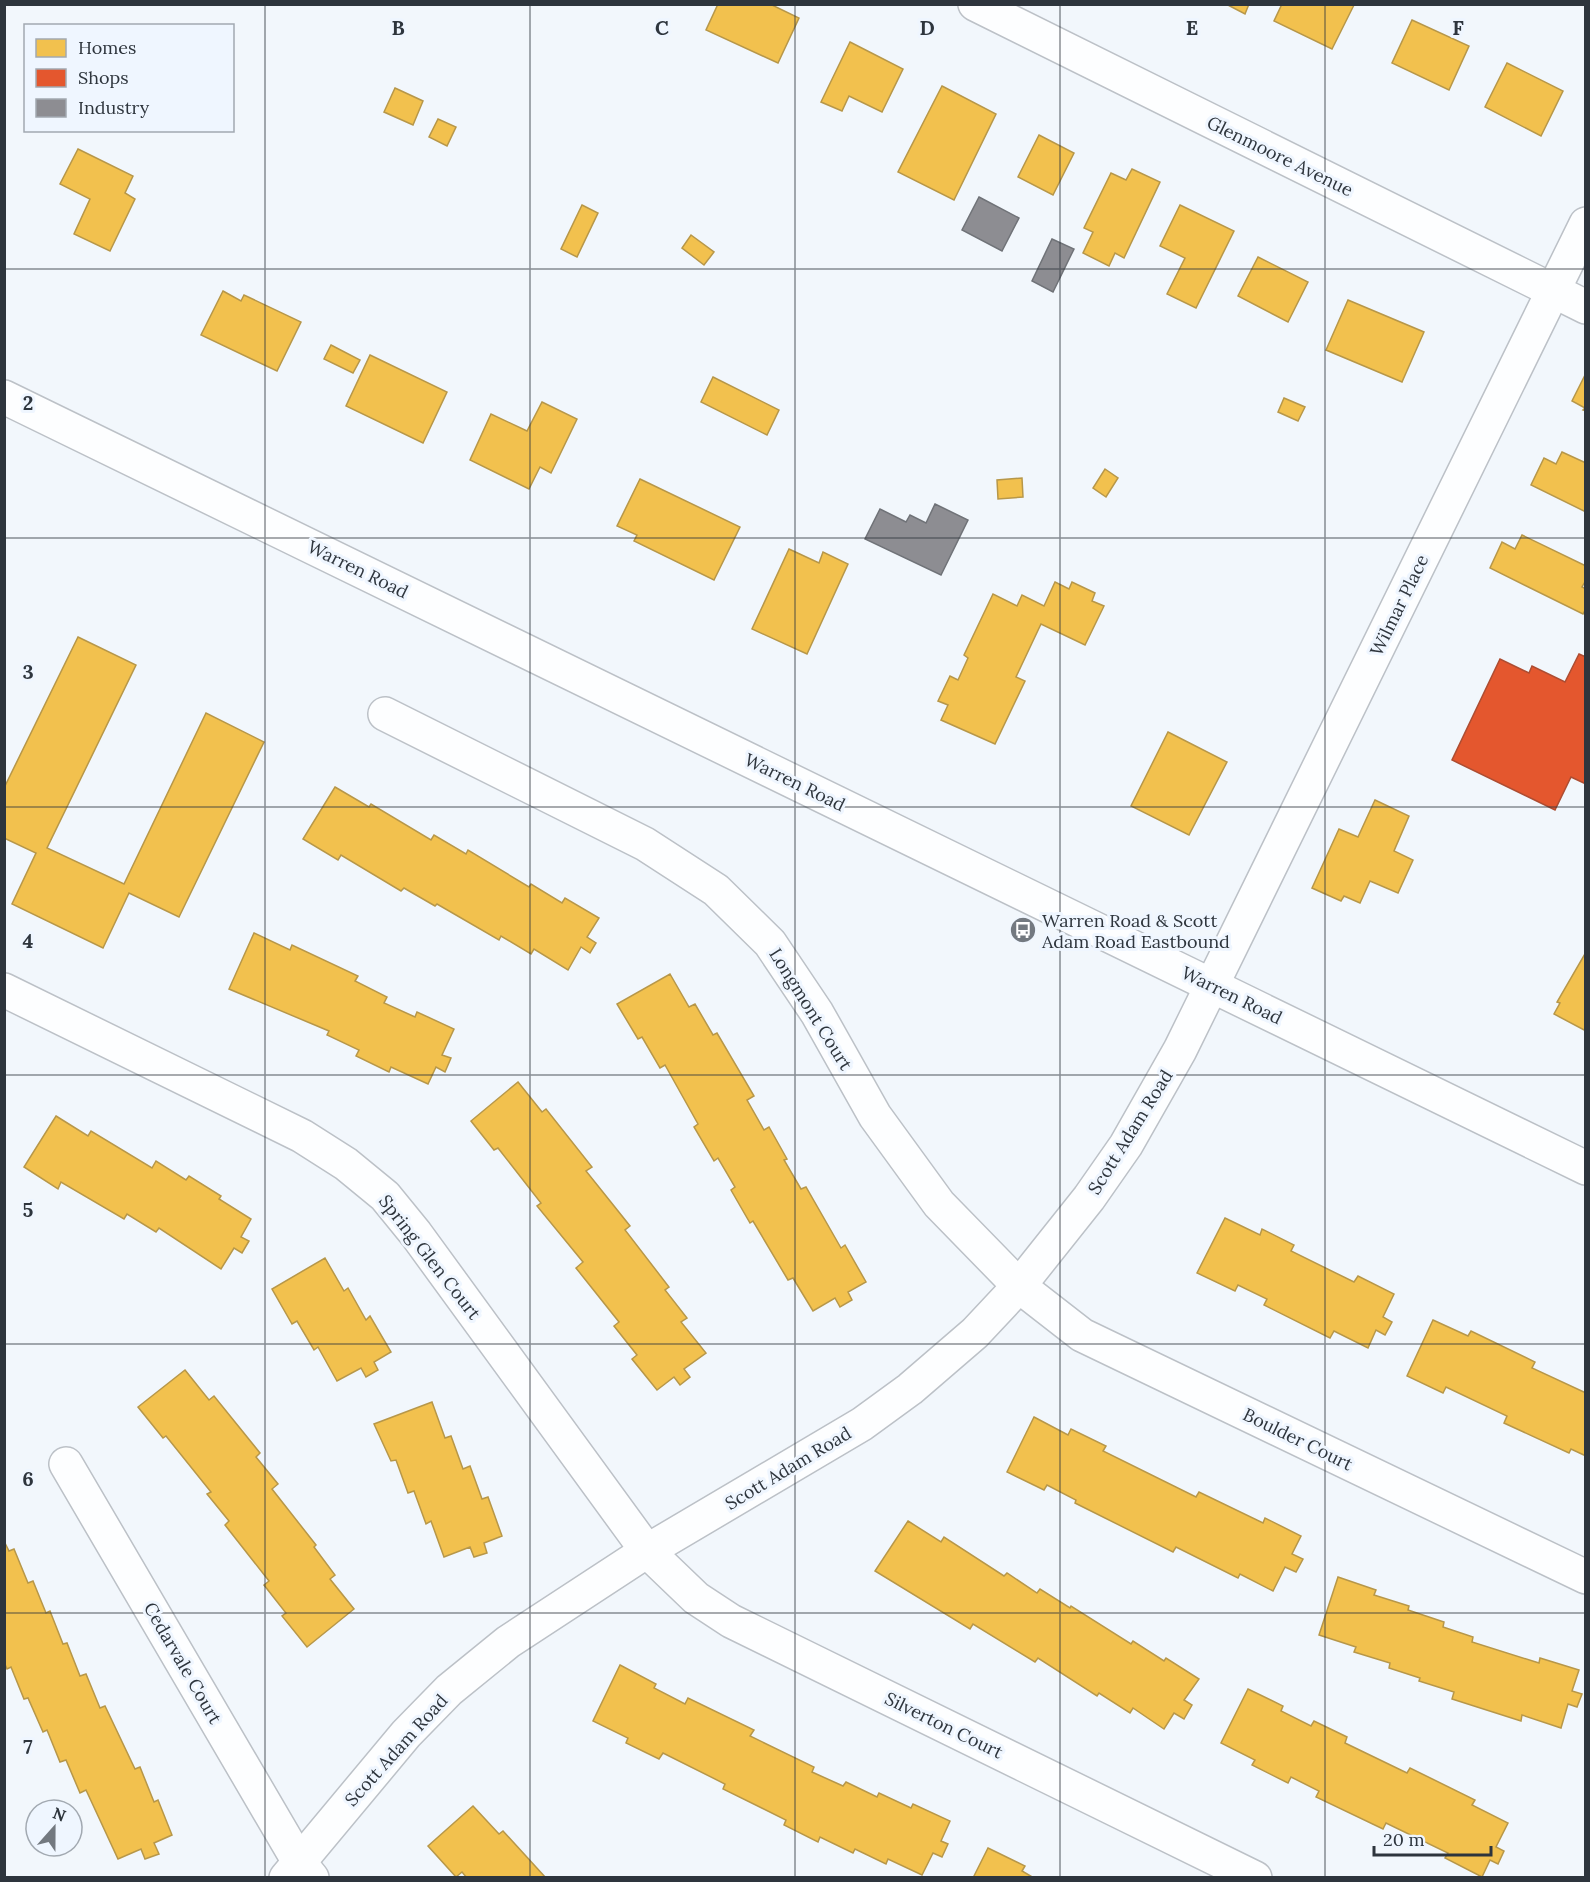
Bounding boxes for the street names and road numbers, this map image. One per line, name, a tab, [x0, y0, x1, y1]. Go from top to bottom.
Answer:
street label: Glenmoore Avenue	[1203, 111, 1357, 201]
street label: Warren Road	[304, 535, 412, 603]
street label: Wilmar Place	[1365, 550, 1433, 659]
street label: Warren Road	[741, 748, 849, 816]
street label: Longmont Court	[764, 944, 858, 1074]
street label: Warren Road	[1178, 961, 1286, 1029]
street label: Scott Adam Road	[1082, 1065, 1178, 1199]
street label: Spring Glen Court	[374, 1190, 486, 1324]
street label: Boulder Court	[1239, 1403, 1357, 1475]
street label: Scott Adam Road	[721, 1421, 855, 1515]
street label: Cedarvale Court	[139, 1598, 227, 1728]
street label: Silverton Court	[881, 1686, 1007, 1764]
street label: Scott Adam Road	[340, 1689, 453, 1811]

